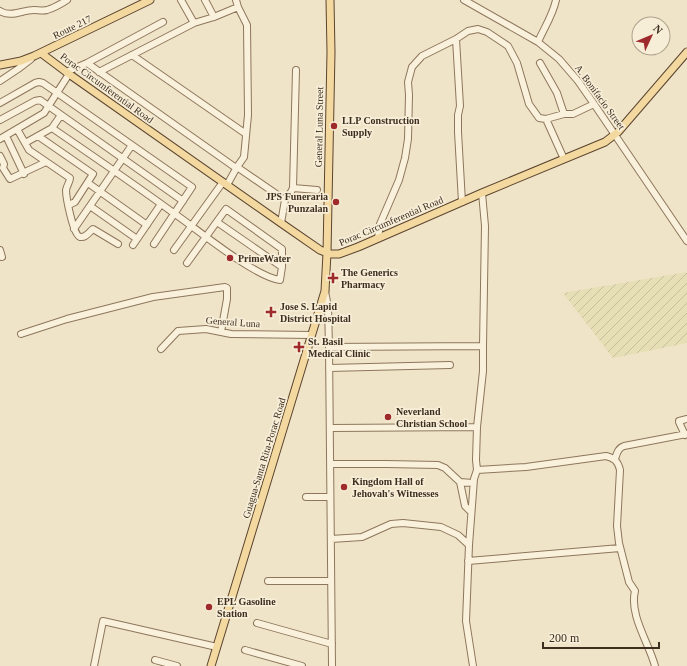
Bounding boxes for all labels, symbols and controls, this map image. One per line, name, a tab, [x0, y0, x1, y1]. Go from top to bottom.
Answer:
street label: Route 217	[51, 13, 93, 41]
north arrow	[631, 16, 671, 56]
text: N	[651, 22, 665, 36]
street label: Porac Circumferential Road	[58, 51, 156, 125]
street label: A. Bonifacio Street	[573, 62, 627, 132]
street label: General Luna Street	[313, 86, 325, 167]
place label: LLP Construction Supply	[342, 115, 420, 138]
marker: LLP Construction Supply	[329, 121, 339, 131]
place label: JPS Funeraria Punzalan	[266, 191, 328, 214]
street label: Porac Circumferential Road	[337, 194, 445, 248]
marker: JPS Funeraria Punzalan	[331, 197, 341, 207]
marker: PrimeWater	[225, 253, 235, 263]
place label: PrimeWater	[238, 253, 291, 264]
place label: The Generics Pharmacy	[341, 267, 398, 290]
marker: The Generics Pharmacy	[328, 273, 338, 283]
place label: Jose S. Lapid District Hospital	[280, 301, 351, 324]
marker: Jose S. Lapid District Hospital	[265, 306, 277, 318]
street label: General Luna	[205, 315, 261, 329]
place label: St. Basil Medical Clinic	[308, 336, 371, 359]
marker: St. Basil Medical Clinic	[293, 341, 305, 353]
street label: Guagua-Santa Rita-Porac Road	[240, 396, 288, 520]
place label: Neverland Christian School	[396, 406, 468, 429]
marker: Neverland Christian School	[383, 412, 393, 422]
place label: Kingdom Hall of Jehovah's Witnesses	[352, 476, 439, 499]
marker: Kingdom Hall of Jehovah's Witnesses	[339, 482, 349, 492]
place label: EPL Gasoline Station	[217, 596, 276, 619]
marker: EPL Gasoline Station	[204, 602, 214, 612]
scale bar	[543, 624, 659, 650]
text: 200 m	[549, 631, 580, 645]

